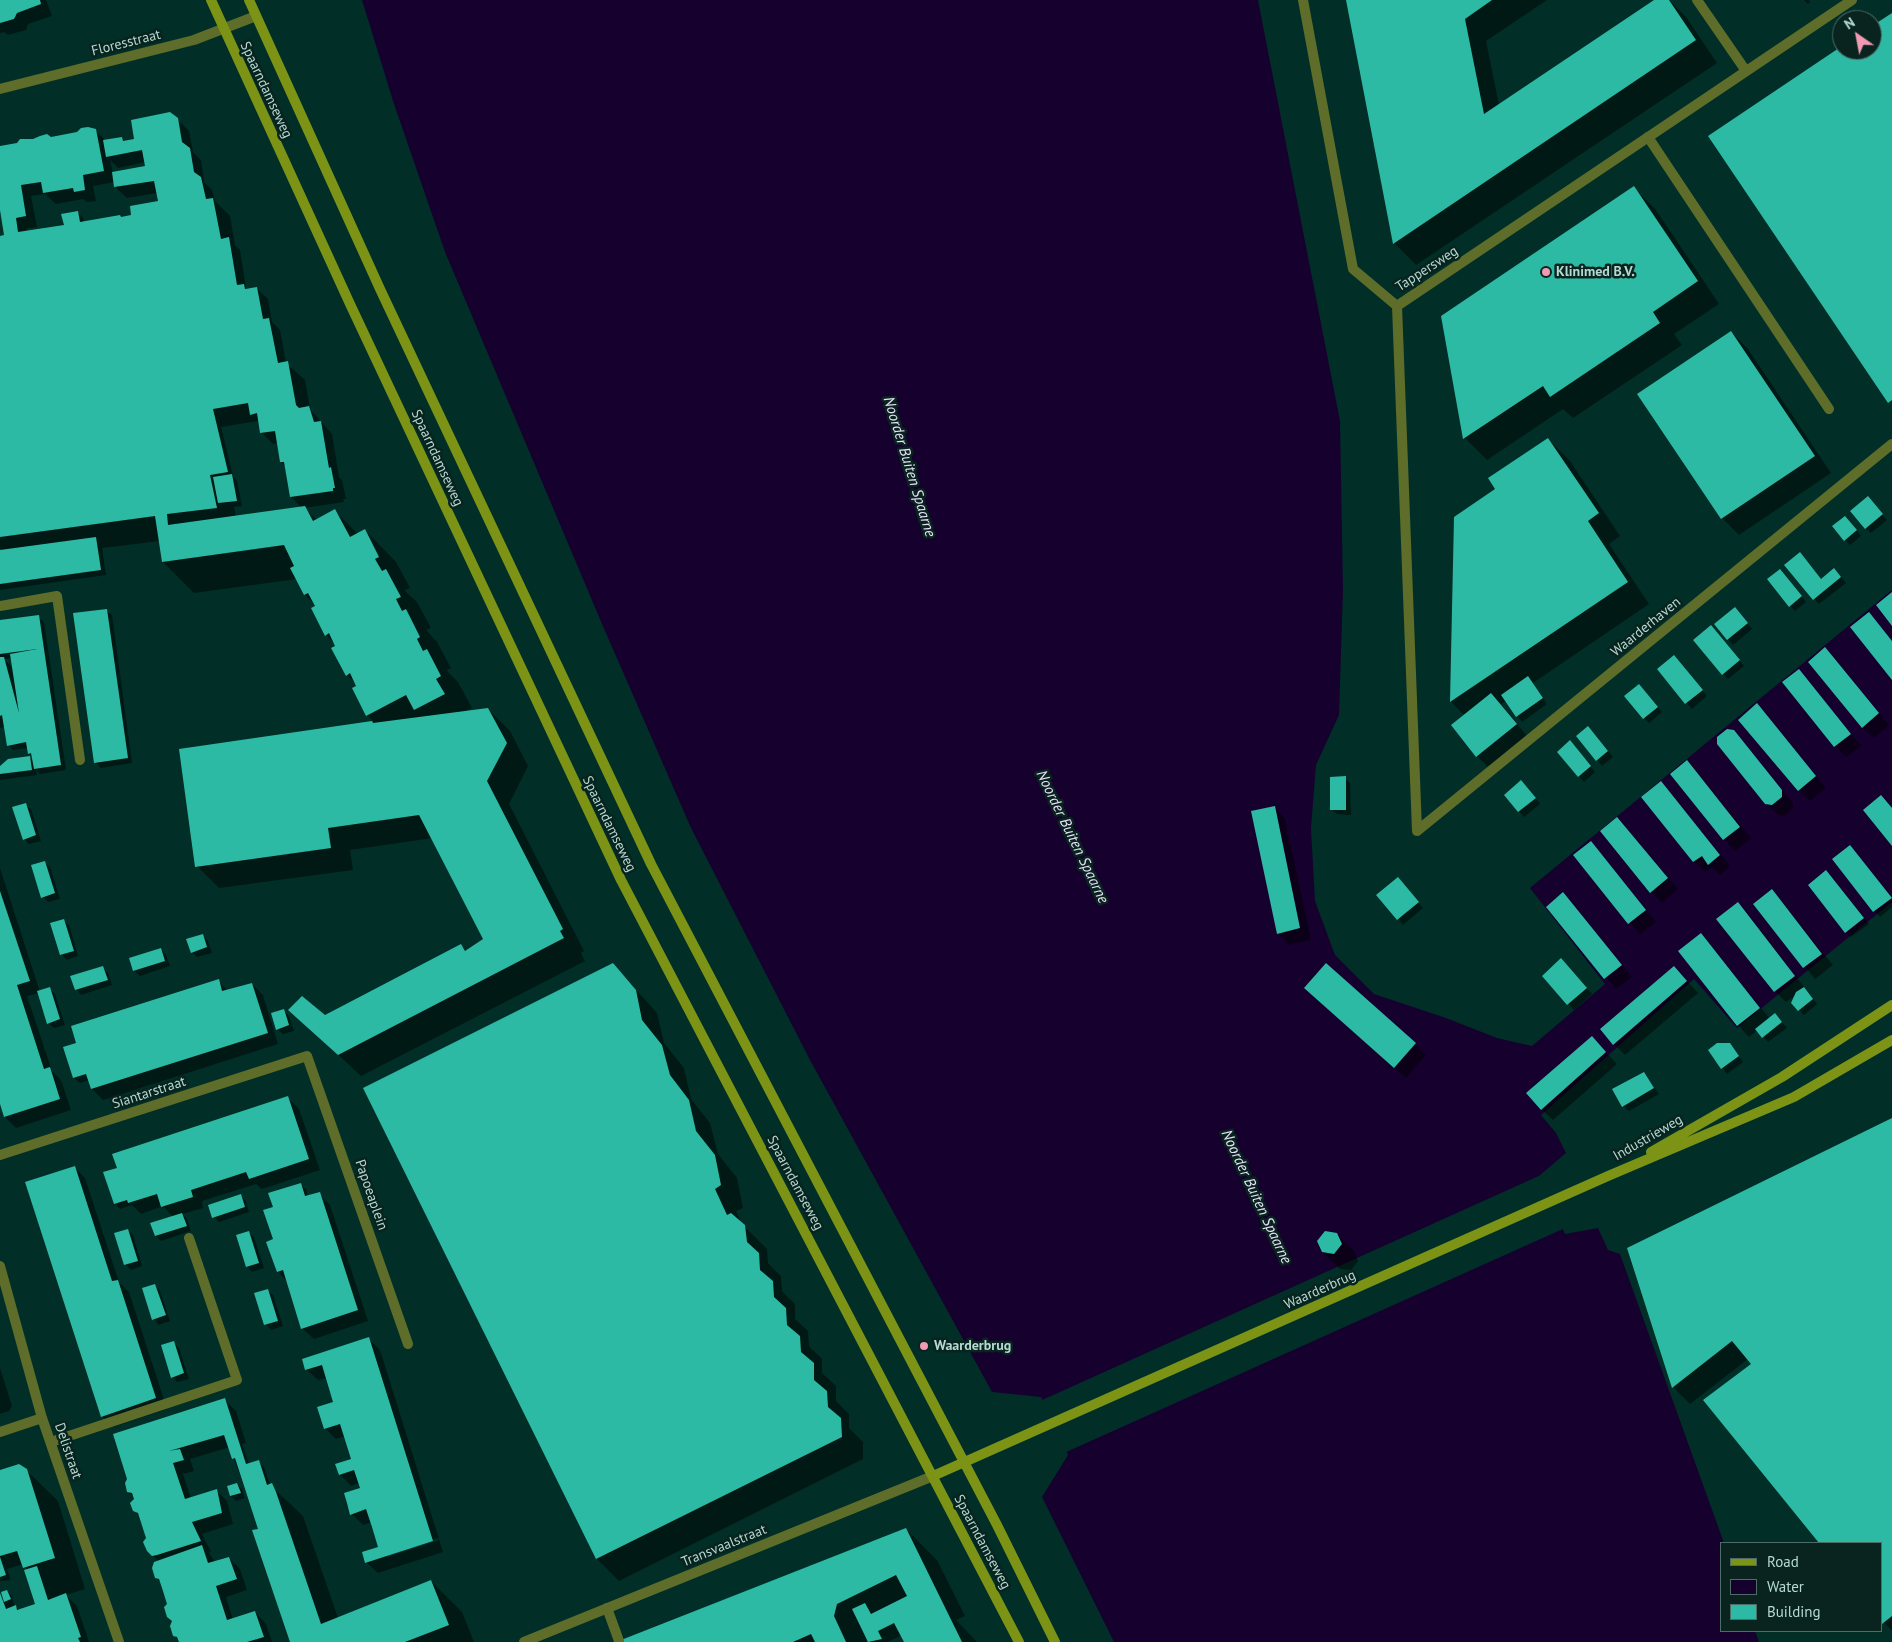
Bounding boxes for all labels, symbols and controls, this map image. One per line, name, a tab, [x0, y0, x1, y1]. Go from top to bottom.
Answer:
north arrow	[1832, 10, 1882, 60]
text: N	[1841, 13, 1858, 33]
street label: Floresstraat	[90, 26, 162, 60]
street label: Spaarndamseweg	[236, 39, 296, 141]
street label: Tappersweg	[1393, 243, 1461, 295]
place label: Klinimed B.V.	[1556, 264, 1635, 280]
marker: Klinimed B.V.	[1540, 266, 1552, 278]
water label: Noorder Buiten Spaarne	[879, 395, 939, 539]
street label: Spaarndamseweg	[407, 407, 467, 509]
street label: Waarderhaven	[1608, 594, 1684, 660]
water label: Noorder Buiten Spaarne	[1032, 768, 1112, 906]
street label: Spaarndamseweg	[579, 773, 639, 875]
street label: Siantarstraat	[110, 1073, 188, 1113]
street label: Industrieweg	[1610, 1111, 1686, 1165]
water label: Noorder Buiten Spaarne	[1217, 1127, 1295, 1267]
street label: Spaarndamseweg	[763, 1133, 827, 1233]
street label: Papoeaplein	[351, 1157, 391, 1233]
street label: Waarderbrug	[1282, 1267, 1358, 1313]
place label: Waarderbrug	[934, 1338, 1011, 1354]
marker: Waarderbrug	[918, 1340, 930, 1352]
street label: Delistraat	[51, 1421, 85, 1481]
street label: Spaarndamseweg	[950, 1492, 1014, 1592]
street label: Transvaalstraat	[679, 1521, 769, 1571]
legend	[1720, 1542, 1882, 1632]
text: Road	[1767, 1552, 1799, 1571]
text: Water	[1767, 1577, 1804, 1596]
text: Building	[1767, 1602, 1821, 1621]

